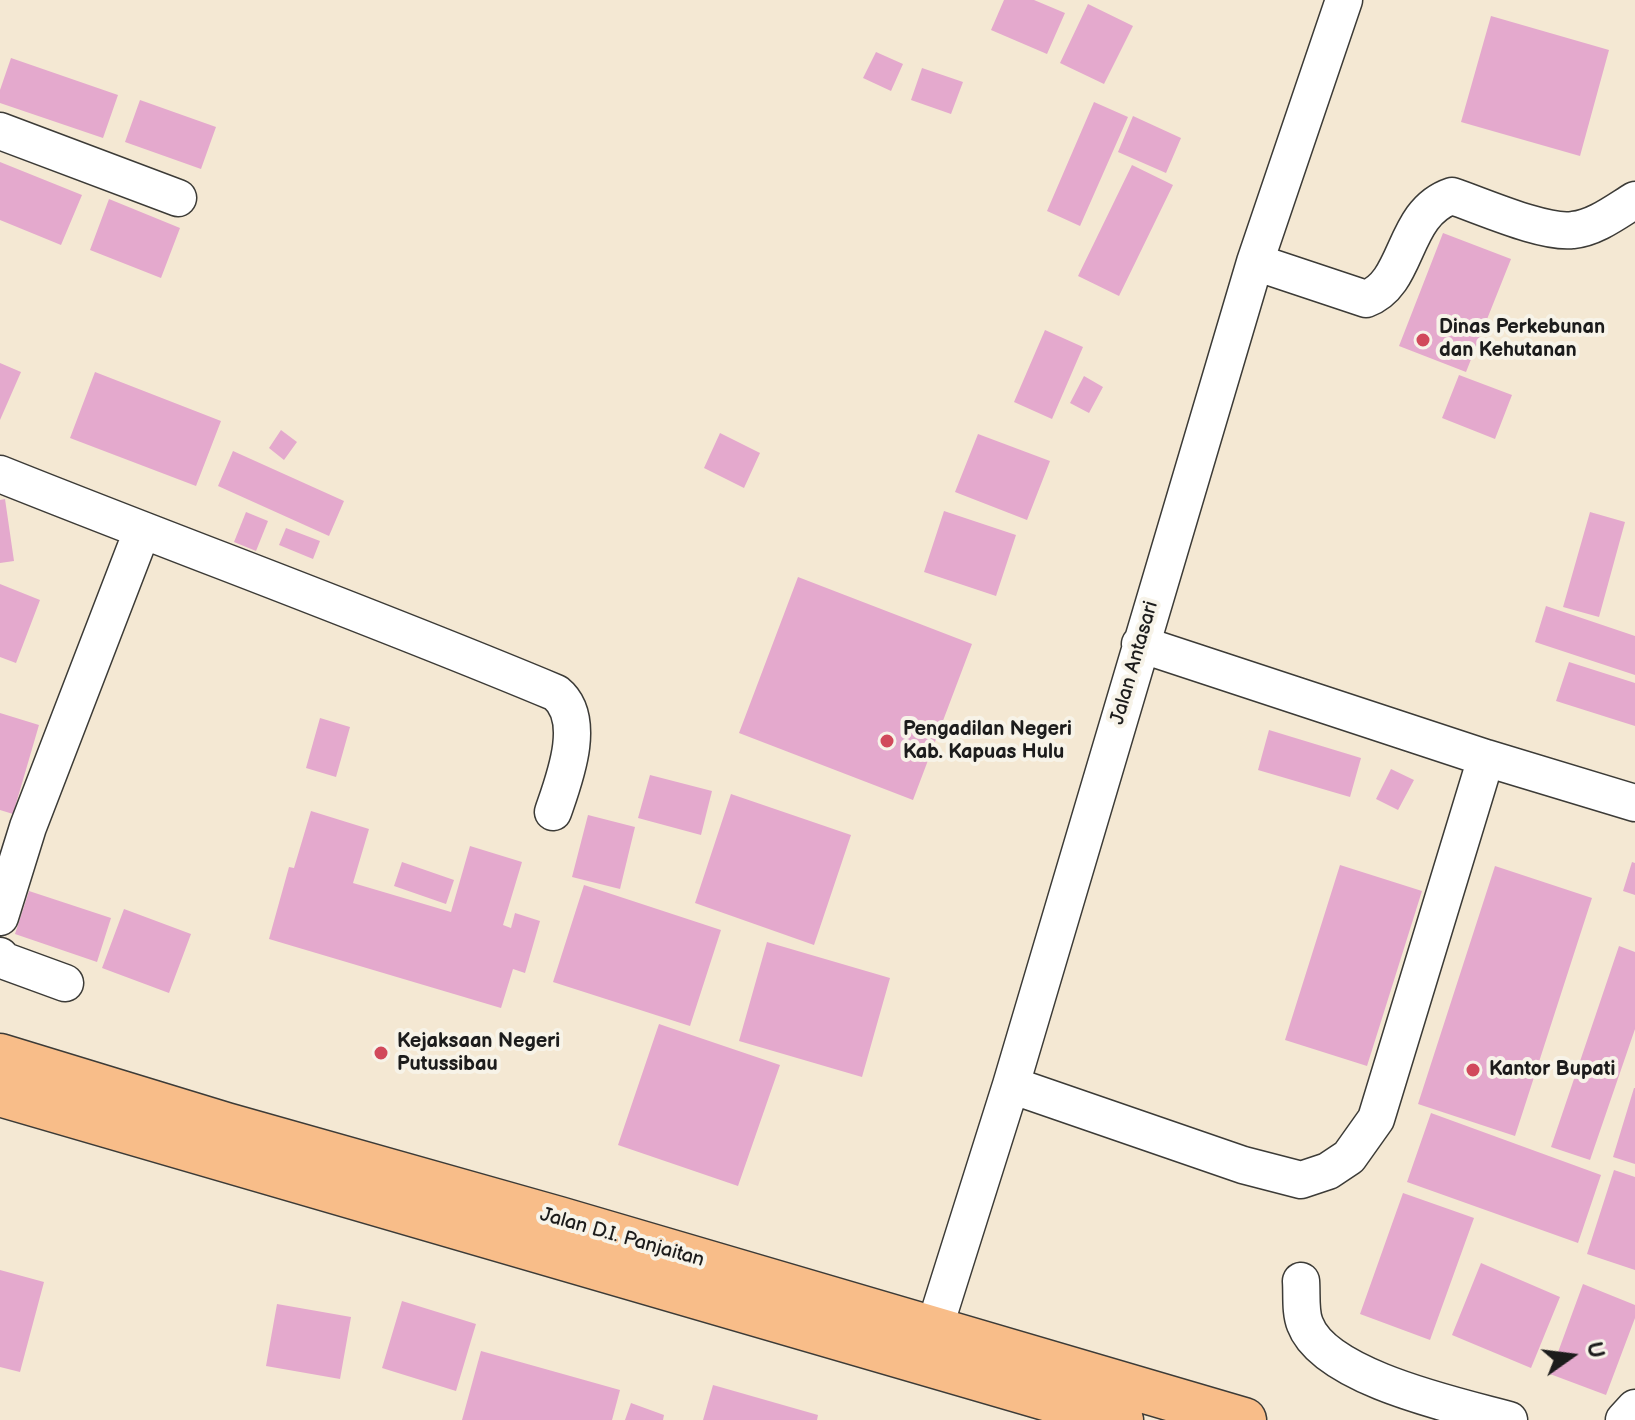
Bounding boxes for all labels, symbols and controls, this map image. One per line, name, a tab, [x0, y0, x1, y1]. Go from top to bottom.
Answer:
place label: Dinas Perkebunan dan Kehutanan	[1439, 316, 1605, 363]
marker: Dinas Perkebunan dan Kehutanan	[1414, 331, 1432, 349]
street label: Jalan Antasari	[1106, 599, 1164, 727]
place label: Pengadilan Negeri Kab. Kapuas Hulu	[903, 718, 1072, 765]
marker: Pengadilan Negeri Kab. Kapuas Hulu	[878, 732, 896, 750]
place label: Kejaksaan Negeri Putussibau	[397, 1030, 560, 1077]
marker: Kejaksaan Negeri Putussibau	[372, 1044, 390, 1062]
place label: Kantor Bupati	[1489, 1058, 1615, 1082]
marker: Kantor Bupati	[1464, 1061, 1482, 1079]
street label: Jalan D.I. Panjaitan	[537, 1203, 707, 1273]
north arrow	[1531, 1316, 1611, 1396]
text: U	[1580, 1339, 1610, 1361]

